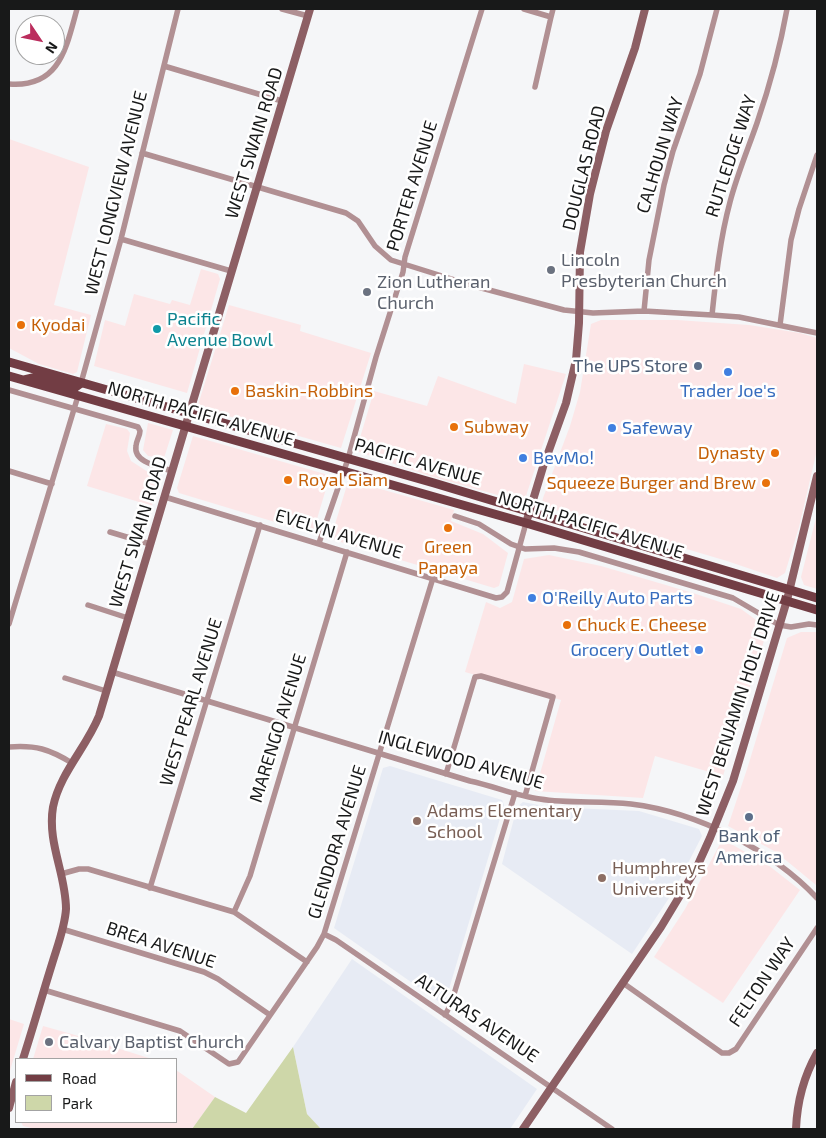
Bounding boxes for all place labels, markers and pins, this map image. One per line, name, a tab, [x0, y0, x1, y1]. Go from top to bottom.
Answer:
place label: Lincoln Presbyterian Church	[561, 249, 727, 292]
marker: Lincoln Presbyterian Church	[545, 264, 557, 276]
place label: Zion Lutheran Church	[377, 271, 490, 314]
marker: Zion Lutheran Church	[361, 286, 373, 298]
place label: Pacific Avenue Bowl	[167, 308, 273, 350]
place label: Kyodai	[31, 314, 85, 336]
marker: Kyodai	[15, 319, 27, 331]
marker: Pacific Avenue Bowl	[151, 323, 163, 335]
place label: The UPS Store	[573, 355, 688, 377]
marker: The UPS Store	[692, 360, 704, 372]
marker: Trader Joe's	[722, 366, 734, 378]
place label: Baskin-Robbins	[245, 380, 373, 402]
place label: Trader Joe's	[680, 380, 776, 402]
marker: Baskin-Robbins	[229, 385, 241, 397]
place label: Subway	[464, 416, 529, 438]
place label: Safeway	[622, 417, 693, 439]
marker: Subway	[448, 421, 460, 433]
marker: Safeway	[606, 422, 618, 434]
place label: Dynasty	[698, 442, 765, 464]
place label: BevMo!	[533, 447, 594, 469]
marker: Dynasty	[769, 447, 781, 459]
marker: BevMo!	[517, 452, 529, 464]
place label: Royal Siam	[298, 469, 388, 491]
place label: Squeeze Burger and Brew	[546, 472, 756, 494]
marker: Royal Siam	[282, 474, 294, 486]
marker: Squeeze Burger and Brew	[760, 477, 772, 489]
marker: Green Papaya	[442, 522, 454, 534]
place label: Green Papaya	[418, 536, 478, 578]
place label: O'Reilly Auto Parts	[542, 587, 693, 609]
marker: O'Reilly Auto Parts	[526, 592, 538, 604]
place label: Chuck E. Cheese	[577, 614, 707, 636]
marker: Chuck E. Cheese	[561, 619, 573, 631]
place label: Grocery Outlet	[570, 639, 689, 661]
marker: Grocery Outlet	[693, 644, 705, 656]
place label: Adams Elementary School	[427, 800, 582, 842]
marker: Bank of America	[743, 811, 755, 823]
marker: Adams Elementary School	[411, 815, 423, 827]
place label: Bank of America	[716, 825, 782, 868]
place label: Humphreys University	[612, 857, 706, 900]
marker: Humphreys University	[596, 872, 608, 884]
place label: Calvary Baptist Church	[59, 1031, 244, 1053]
marker: Calvary Baptist Church	[43, 1036, 55, 1048]

